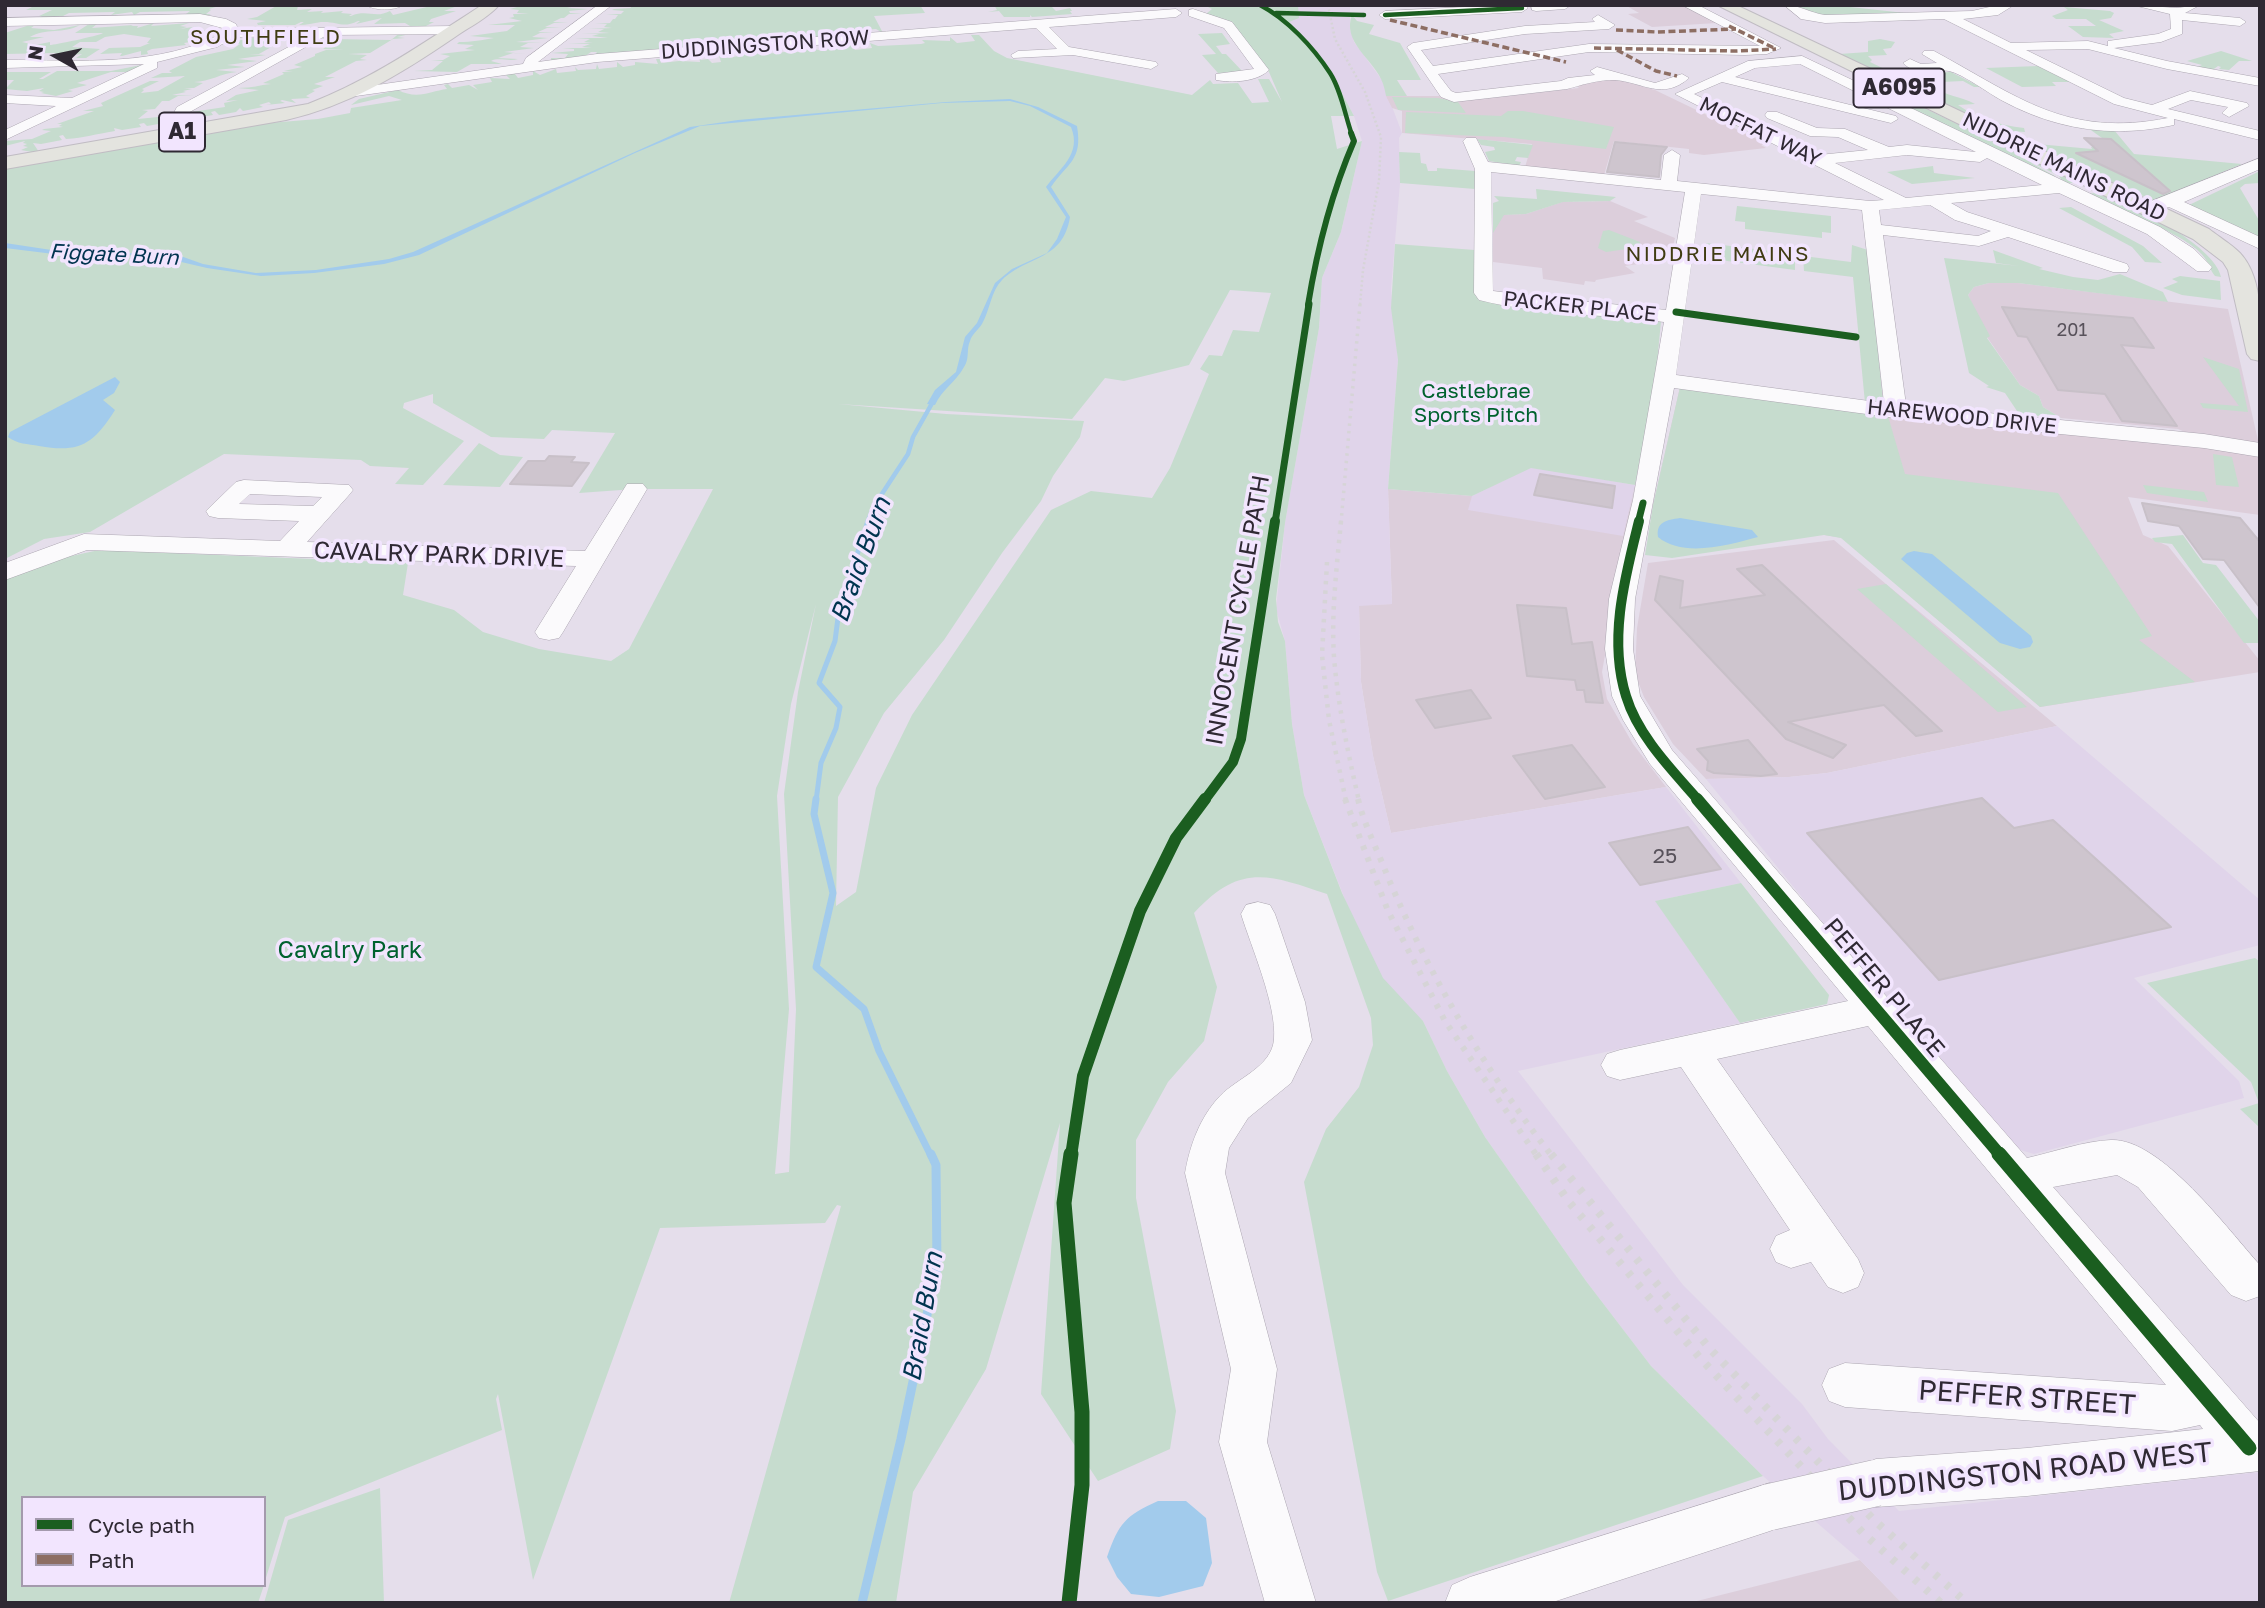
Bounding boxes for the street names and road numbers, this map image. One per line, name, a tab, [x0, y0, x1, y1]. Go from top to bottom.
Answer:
street label: DUDDINGSTON ROW	[660, 25, 870, 65]
road number: A6095	[1854, 68, 1944, 108]
street label: MOFFAT WAY	[1695, 92, 1825, 172]
street label: NIDDRIE MAINS ROAD	[1959, 107, 2169, 227]
road number: A1	[159, 113, 205, 152]
street label: PACKER PLACE	[1502, 286, 1658, 328]
street label: HAREWOOD DRIVE	[1866, 395, 2058, 439]
street label: INNOCENT CYCLE PATH	[1200, 473, 1276, 747]
street label: CAVALRY PARK DRIVE	[313, 536, 565, 574]
street label: PEFFER PLACE	[1818, 913, 1950, 1063]
street label: PEFFER STREET	[1917, 1374, 2137, 1422]
street label: DUDDINGSTON ROAD WEST	[1836, 1436, 2214, 1508]

